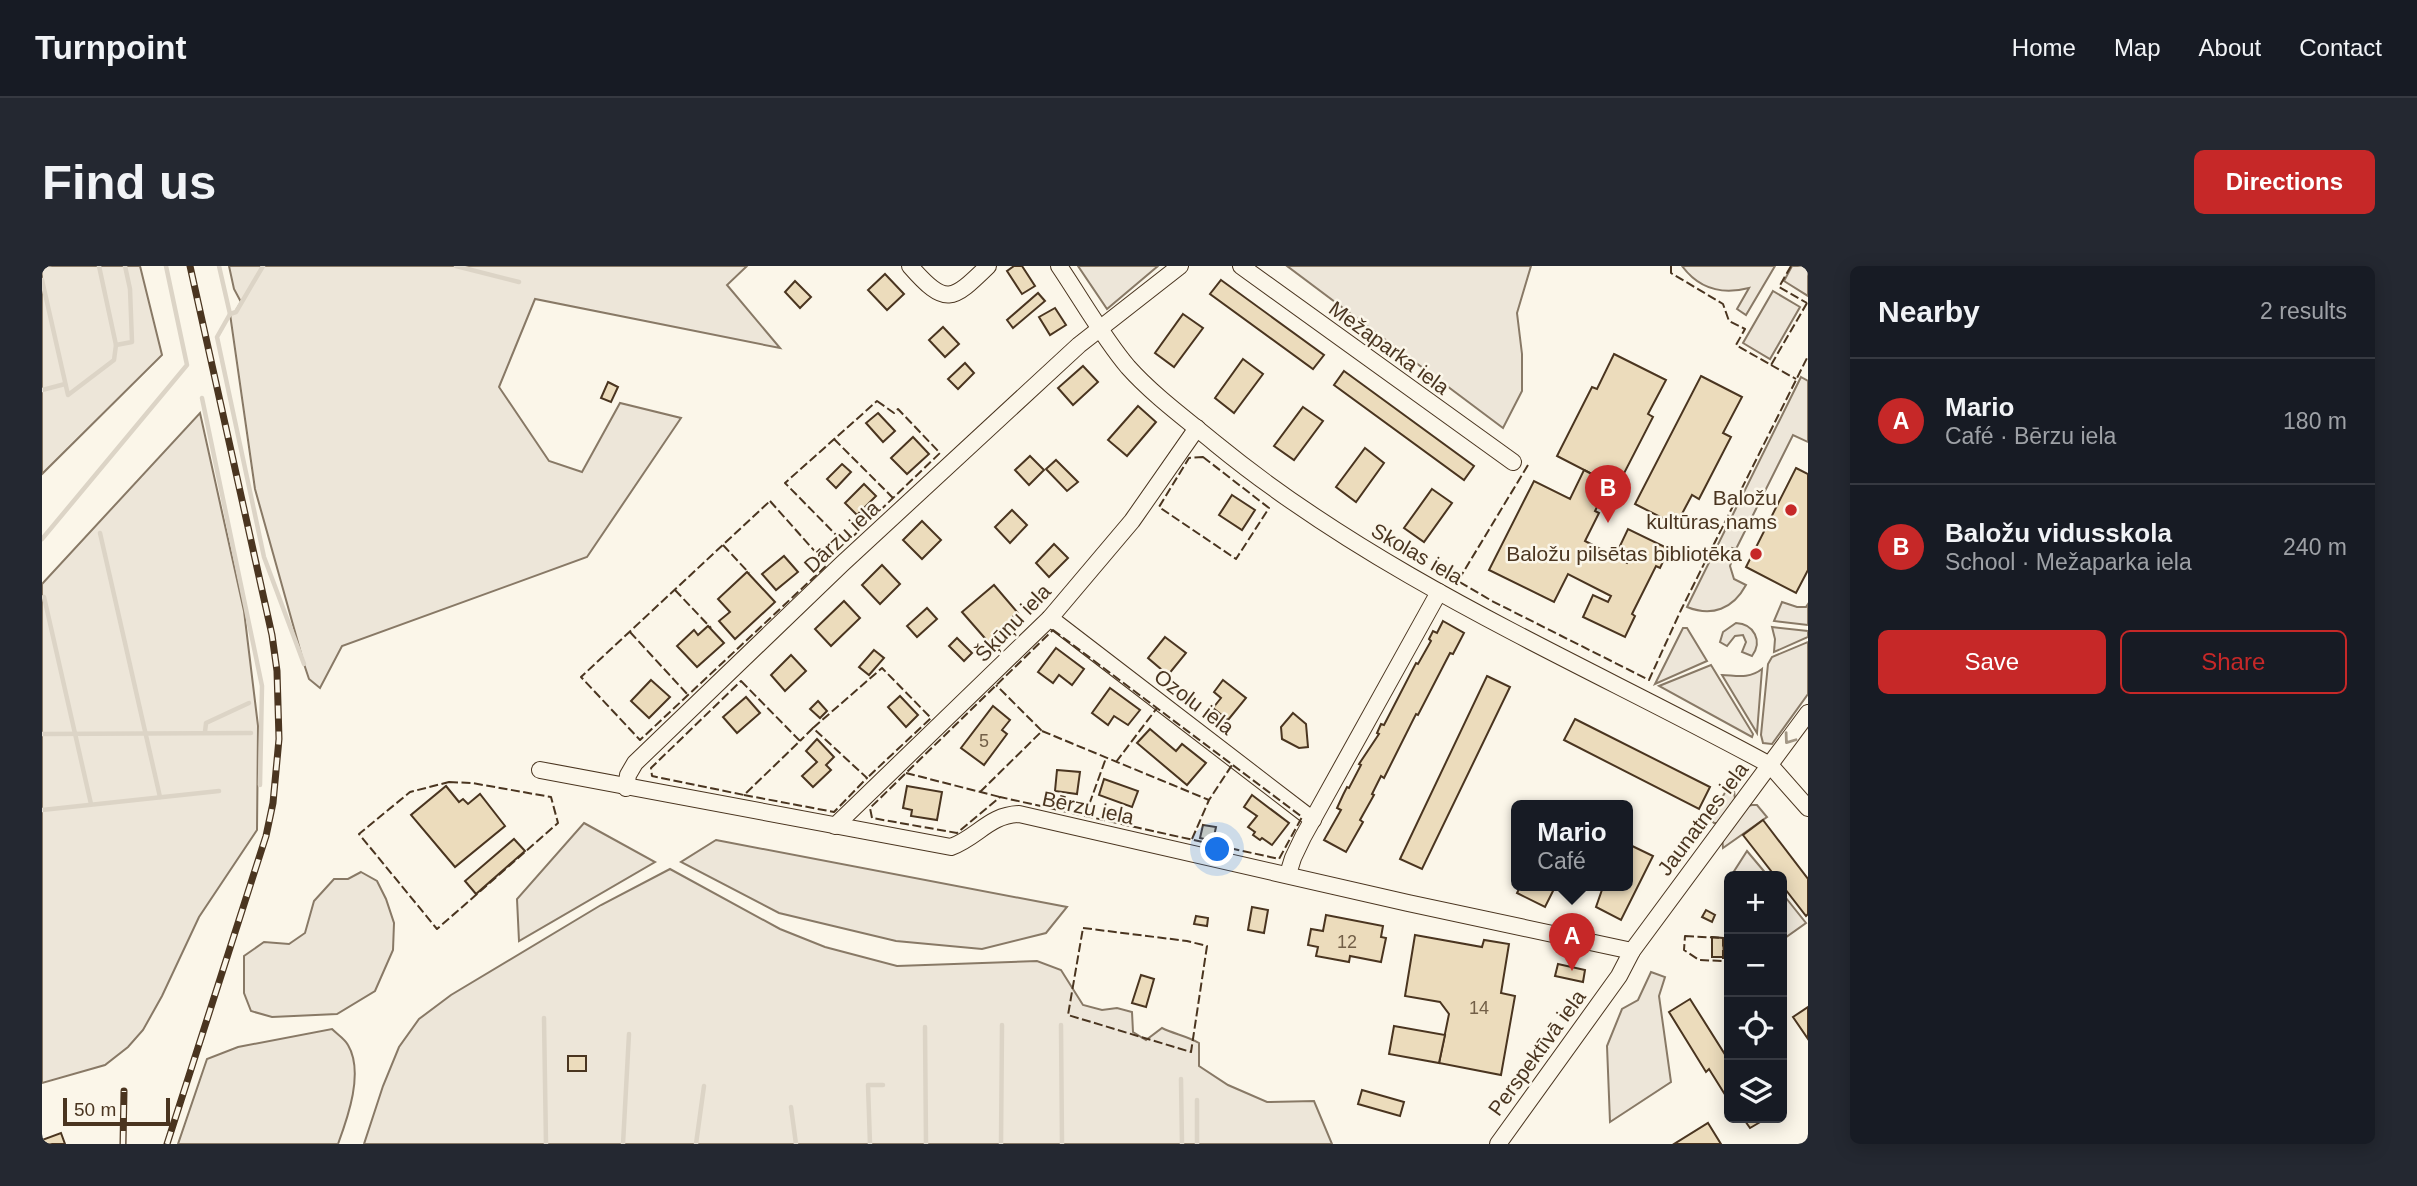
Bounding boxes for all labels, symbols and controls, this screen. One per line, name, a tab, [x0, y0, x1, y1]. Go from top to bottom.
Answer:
text: Turnpoint	[35, 29, 187, 66]
text: Home	[2012, 34, 2076, 61]
text: Map	[2114, 34, 2161, 61]
text: About	[2199, 34, 2261, 61]
text: Contact	[2299, 34, 2382, 61]
button: Directions	[2194, 150, 2375, 214]
text: Find us	[42, 155, 216, 209]
text: Nearby	[1878, 295, 1980, 328]
street label: Mežaparka iela	[1325, 296, 1454, 399]
text: 2 results	[2260, 298, 2347, 324]
text: Mario	[1945, 392, 2014, 422]
text: A	[1893, 408, 1909, 434]
text: 180 m	[2283, 408, 2347, 434]
text: Café · Bērzu iela	[1945, 423, 2116, 449]
pin: B	[1585, 465, 1631, 523]
place label: Baložu kultūras nams	[1646, 486, 1777, 533]
street label: Dārzu iela	[799, 496, 884, 577]
marker: Baložu kultūras nams	[1783, 502, 1799, 518]
street label: Skolas iela	[1368, 518, 1467, 589]
text: Baložu vidusskola	[1945, 518, 2172, 548]
text: B	[1893, 534, 1909, 560]
text: 240 m	[2283, 534, 2347, 560]
place label: Baložu pilsētas bibliotēka	[1506, 542, 1742, 565]
marker: Baložu pilsētas bibliotēka	[1748, 546, 1764, 562]
text: School · Mežaparka iela	[1945, 549, 2192, 575]
street label: Šķūņu iela	[970, 579, 1055, 666]
button: Save	[1878, 630, 2106, 694]
button: Share	[2120, 630, 2347, 694]
street label: Ozolu iela	[1150, 664, 1239, 739]
house number: 5	[979, 731, 989, 751]
one-way arrow	[1785, 731, 1797, 744]
street label: Jaunatnes iela	[1653, 757, 1753, 880]
street label: Bērzu iela	[1040, 787, 1136, 829]
popup	[1511, 800, 1633, 891]
text: Mario	[1537, 817, 1607, 847]
your location	[1200, 832, 1234, 866]
text: Café	[1537, 848, 1586, 874]
map controls	[1724, 871, 1787, 1123]
button: +	[1724, 871, 1787, 934]
pin: A	[1549, 913, 1595, 971]
house number: 12	[1337, 932, 1357, 952]
button: −	[1724, 934, 1787, 997]
street label: Perspektīvā iela	[1483, 985, 1590, 1120]
button: locate	[1724, 997, 1787, 1060]
house number: 14	[1469, 998, 1489, 1018]
button: layers	[1724, 1060, 1787, 1123]
scale bar	[63, 1095, 170, 1127]
text: 50 m	[74, 1099, 116, 1120]

